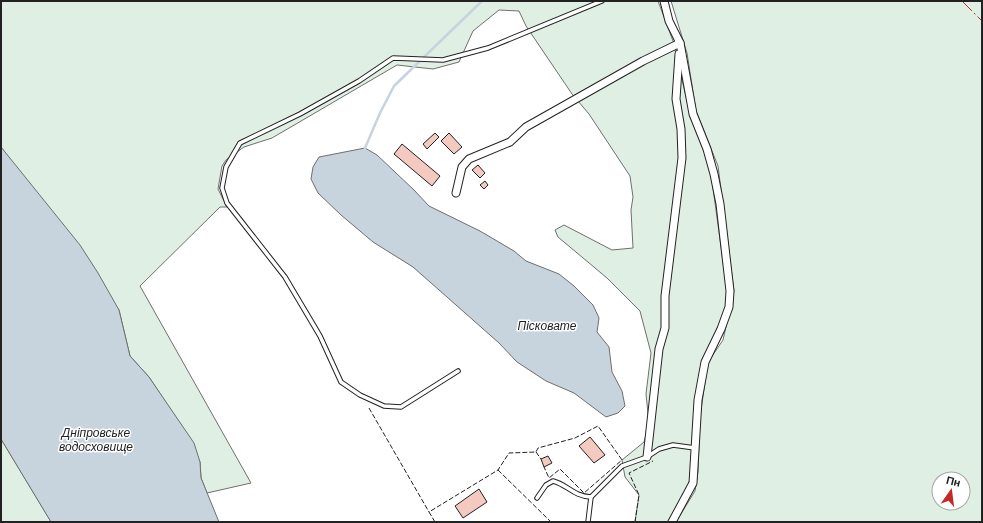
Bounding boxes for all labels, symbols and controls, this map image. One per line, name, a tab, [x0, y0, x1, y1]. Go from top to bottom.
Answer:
water label: Пісковате	[517, 319, 577, 333]
water label: Дніпровське водосховище	[59, 426, 133, 454]
north arrow	[931, 471, 971, 511]
text: Пн	[945, 474, 962, 489]

